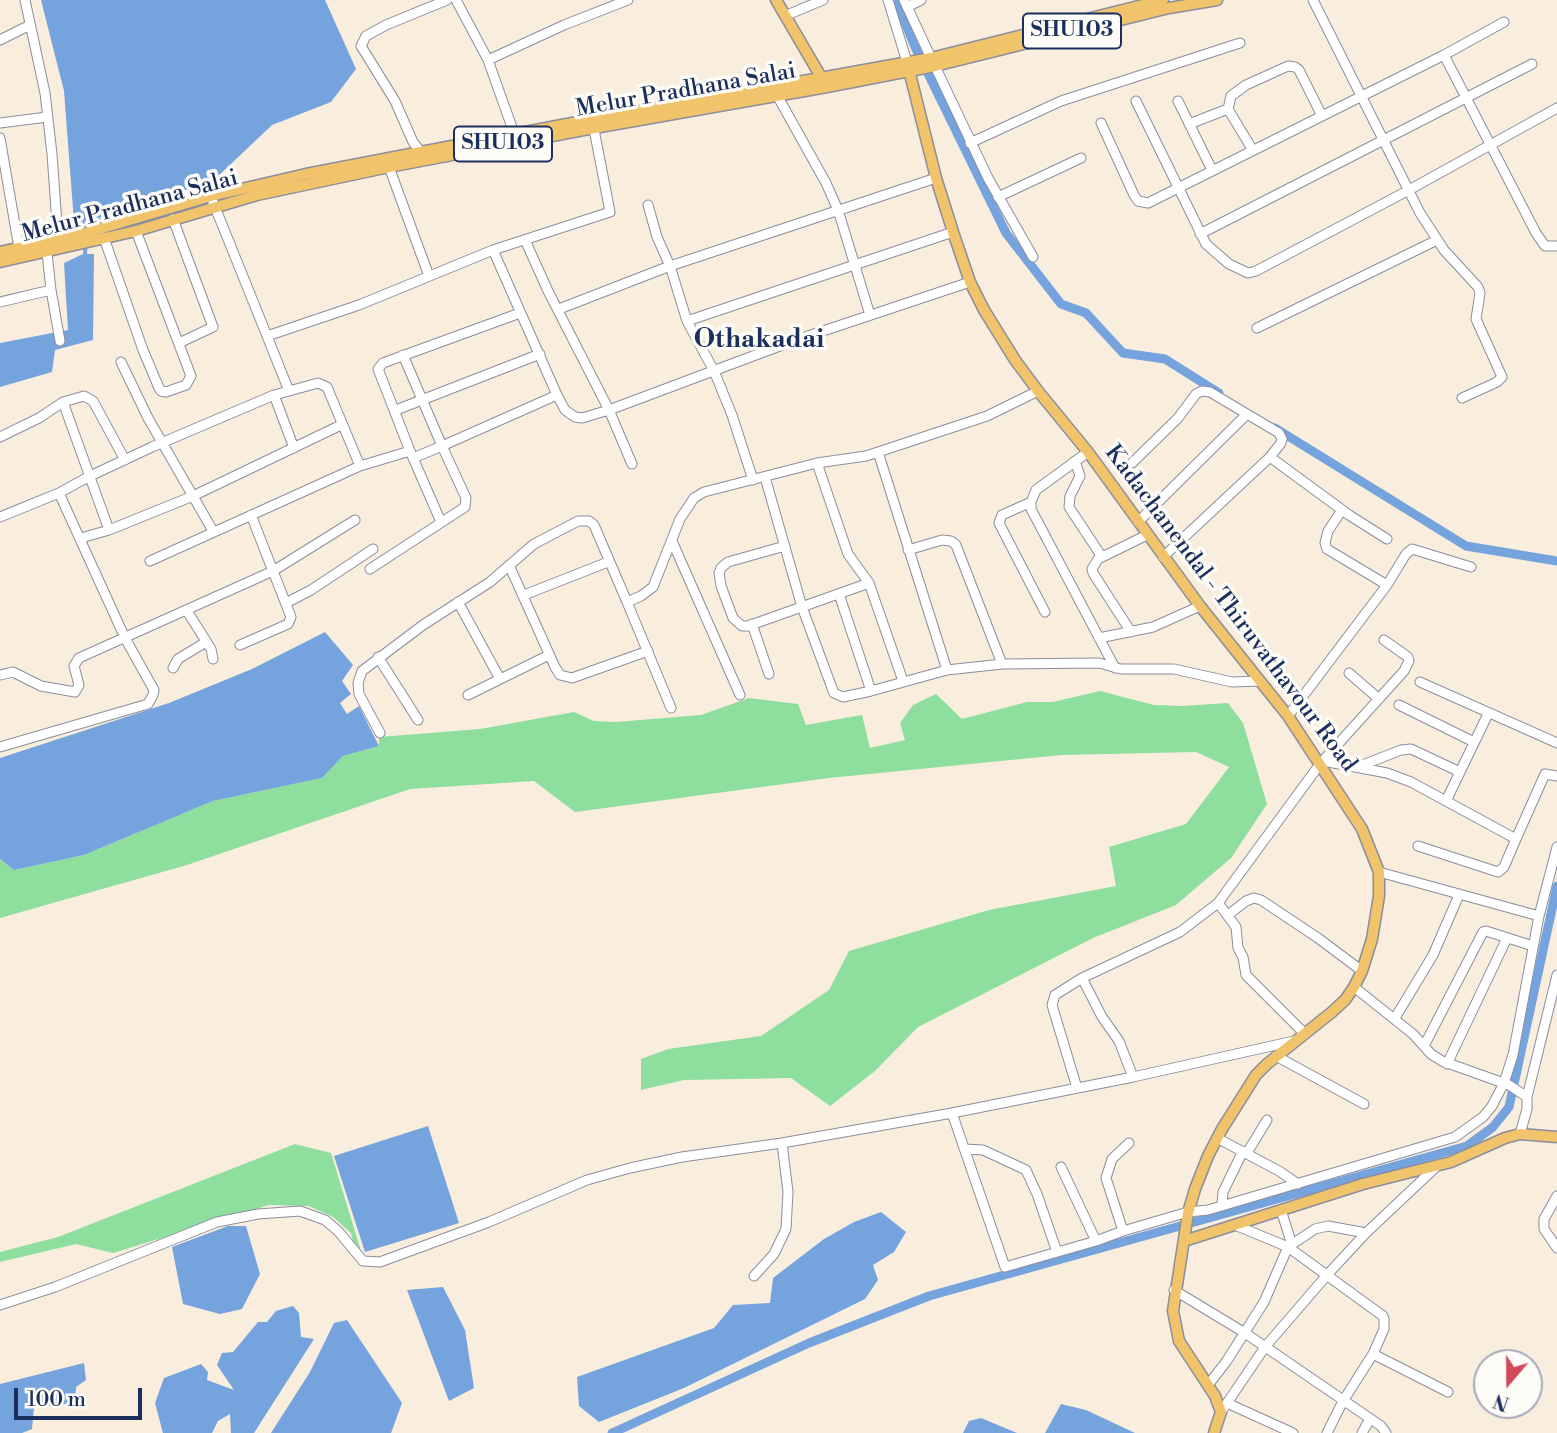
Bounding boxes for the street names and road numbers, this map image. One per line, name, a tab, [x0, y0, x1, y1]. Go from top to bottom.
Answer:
road number: SHU103	[1023, 14, 1121, 48]
street label: Melur Pradhana Salai	[574, 58, 798, 124]
road number: SHU103	[454, 127, 552, 162]
street label: Melur Pradhana Salai	[19, 165, 241, 249]
street label: Kadachanendal - Thiruvathavour Road	[1098, 440, 1362, 778]

